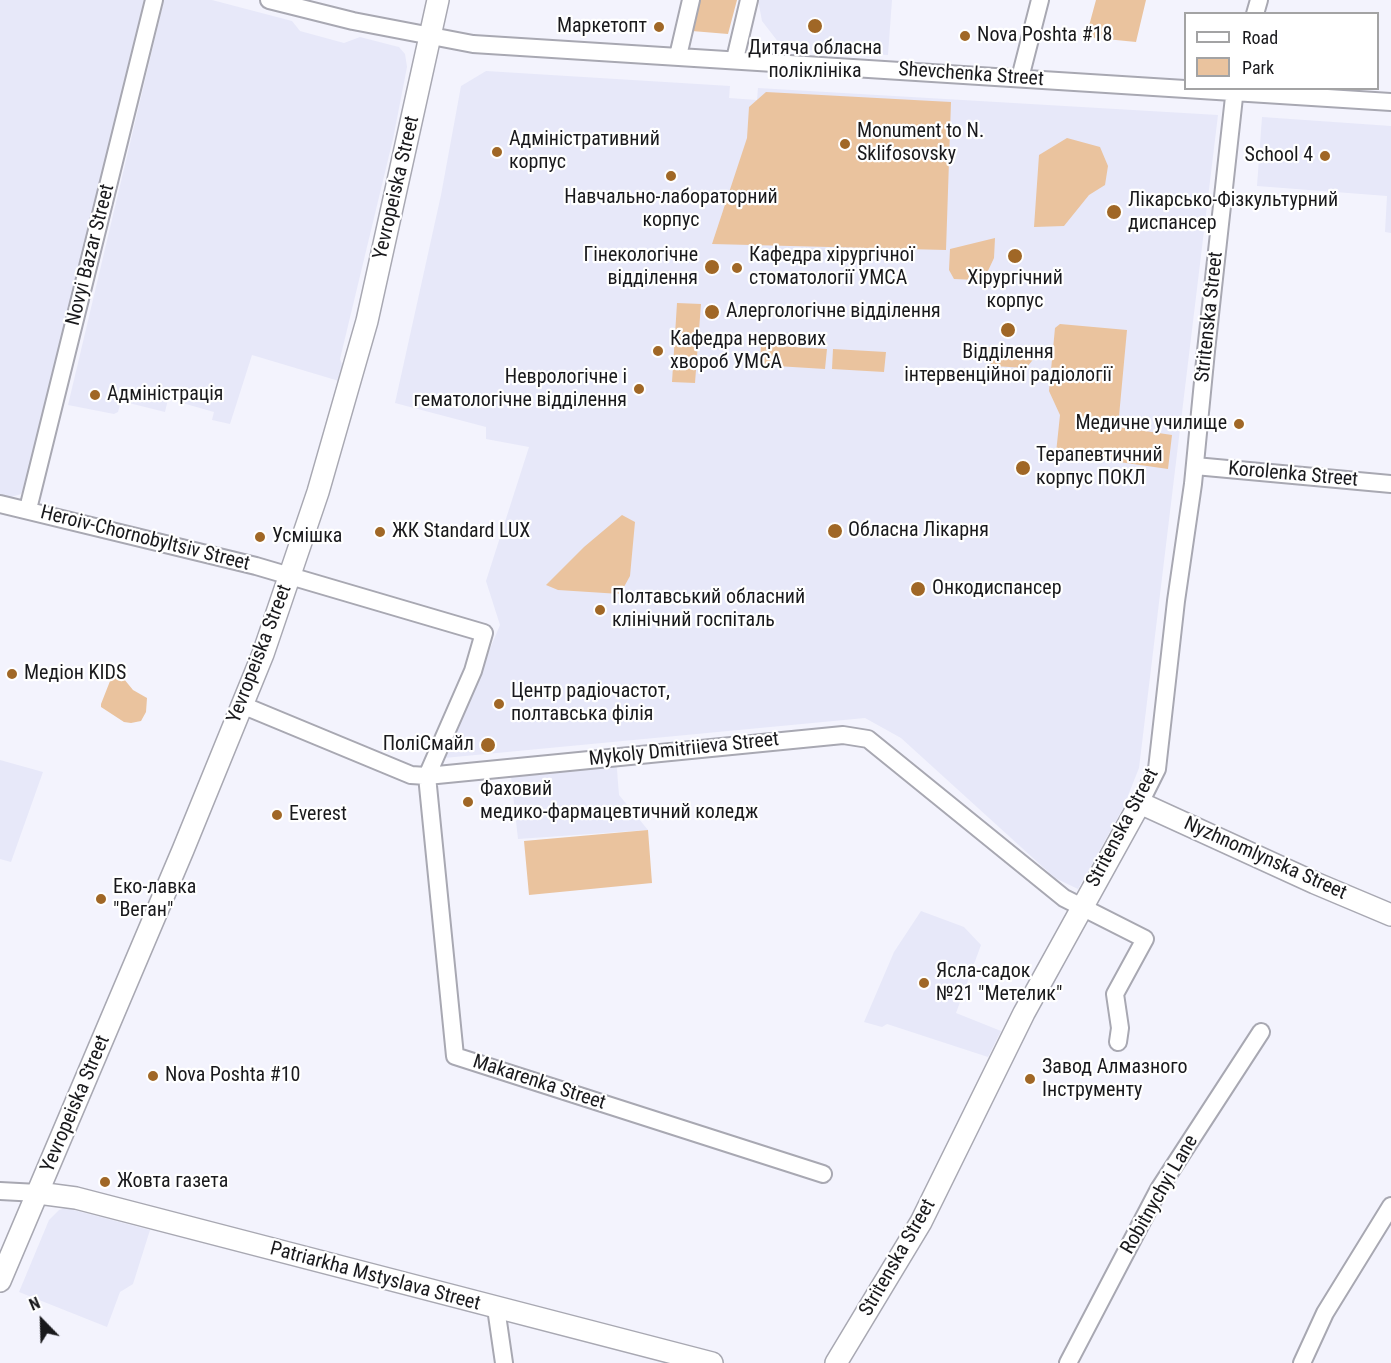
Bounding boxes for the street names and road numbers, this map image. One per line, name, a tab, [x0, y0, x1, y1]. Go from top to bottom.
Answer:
street label: Shevchenka Street	[897, 58, 1045, 92]
street label: Yevropeiska Street	[369, 114, 425, 262]
street label: Novyi Bazar Street	[62, 182, 120, 328]
street label: Stritenska Street	[1191, 251, 1229, 383]
street label: Korolenka Street	[1227, 457, 1359, 493]
street label: Heroiv-Chornobyltsiv Street	[38, 501, 252, 577]
street label: Yevropeiska Street	[223, 581, 297, 727]
street label: Mykoly Dmitriieva Street	[588, 728, 780, 772]
street label: Stritenska Street	[1082, 764, 1164, 892]
street label: Nyzhnomlynska Street	[1180, 812, 1350, 906]
street label: Yevropeiska Street	[36, 1032, 116, 1176]
street label: Makarenka Street	[470, 1050, 608, 1116]
street label: Robitnychyi Lane	[1116, 1131, 1204, 1259]
street label: Stritenska Street	[855, 1195, 941, 1321]
street label: Patriarkha Mstyslava Street	[267, 1237, 483, 1317]

